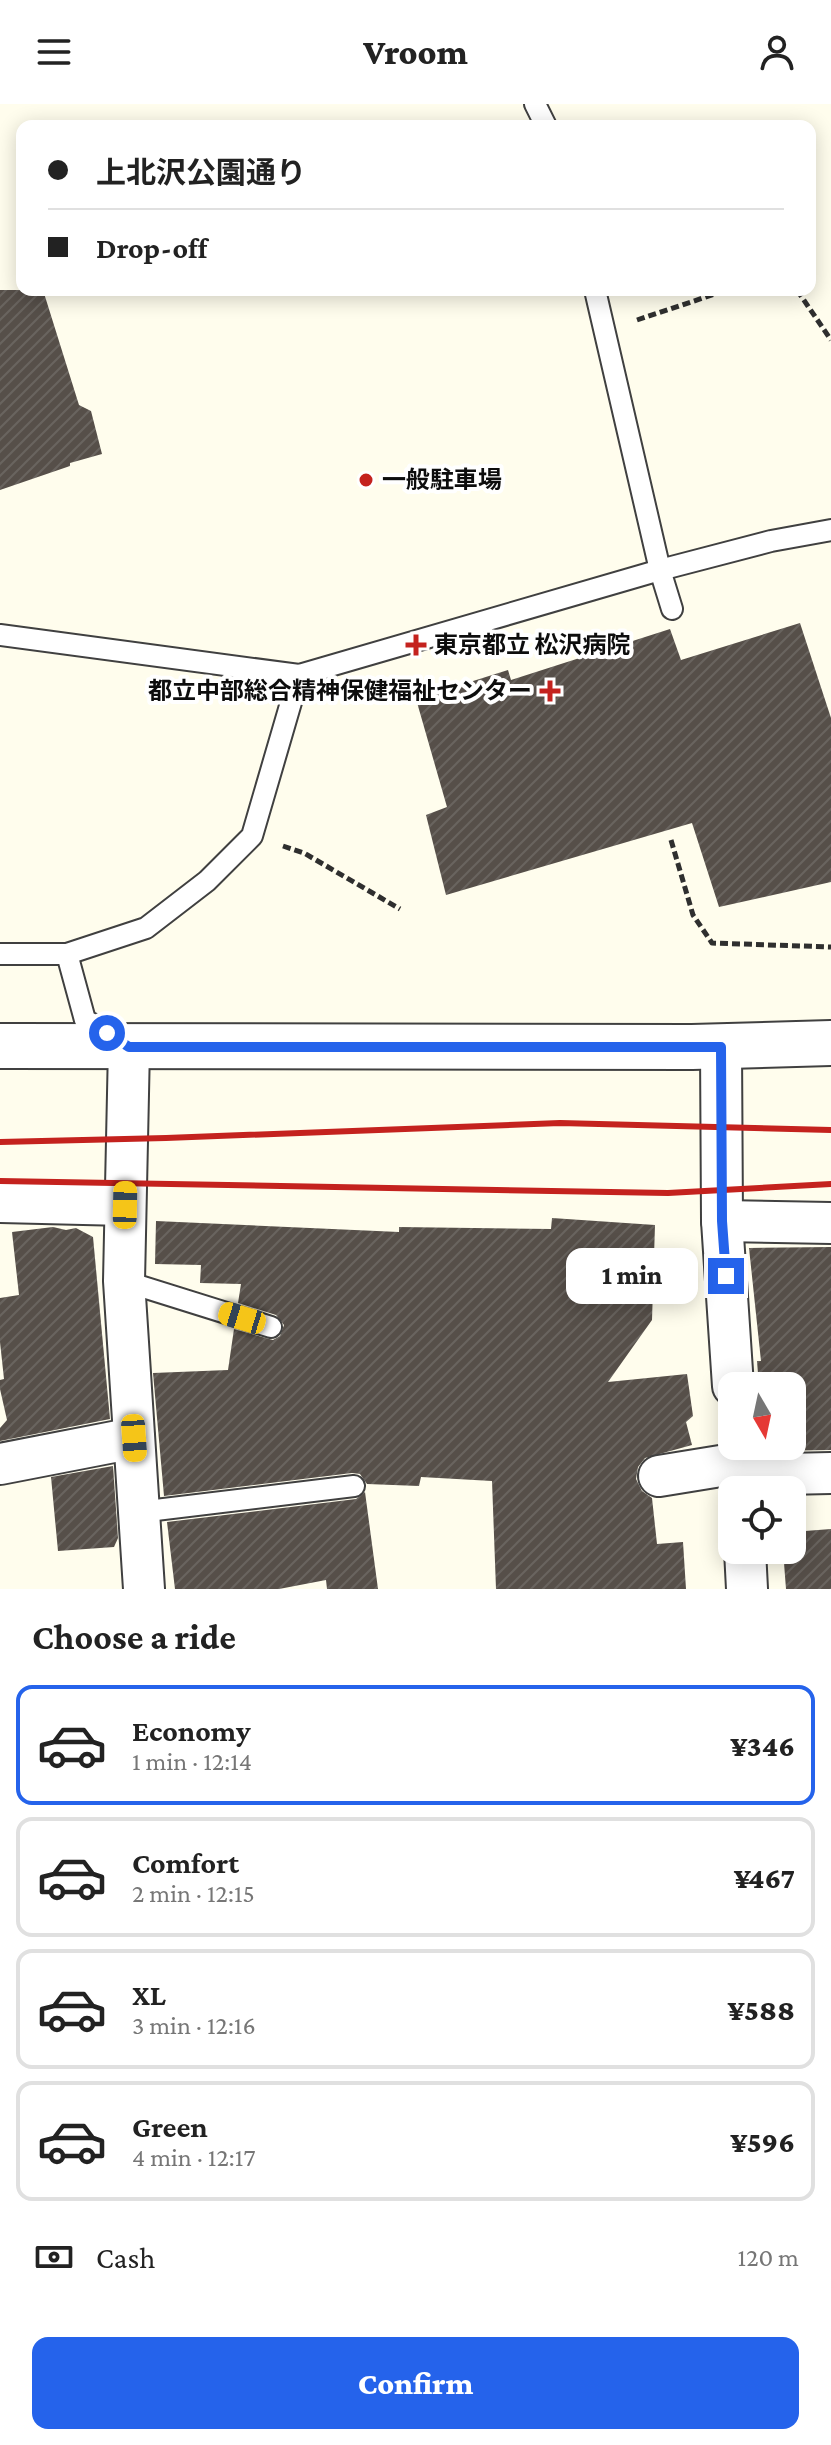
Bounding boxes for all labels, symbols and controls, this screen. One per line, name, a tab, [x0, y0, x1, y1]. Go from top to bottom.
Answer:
icon: menu	[32, 30, 76, 74]
icon: person	[755, 30, 799, 74]
text: Vroom	[363, 32, 468, 72]
text: 上北沢公園通り	[96, 156, 306, 189]
text: Drop-off	[96, 231, 207, 264]
place label: 一般駐車場	[382, 466, 502, 493]
marker: 一般駐車場	[357, 471, 375, 489]
place label: 東京都立 松沢病院	[434, 631, 631, 658]
marker: 東京都立 松沢病院	[405, 634, 427, 656]
place label: 都立中部総合精神保健福祉センター	[148, 677, 532, 704]
marker: 都立中部総合精神保健福祉センター	[539, 680, 561, 702]
route start	[89, 1015, 125, 1051]
car	[113, 1181, 137, 1229]
callout: 1 min	[566, 1248, 698, 1304]
route end	[708, 1258, 744, 1294]
text: 1 min	[602, 1261, 662, 1290]
car	[216, 1300, 268, 1336]
north arrow	[718, 1372, 806, 1460]
map controls	[718, 1372, 806, 1564]
car	[120, 1413, 148, 1463]
button: locate	[718, 1476, 806, 1564]
text: Choose a ride	[32, 1617, 236, 1657]
icon: car	[36, 1709, 108, 1781]
text: Economy	[132, 1714, 251, 1747]
text: ¥346	[730, 1729, 795, 1762]
text: 1 min · 12:14	[132, 1747, 252, 1776]
icon: car	[36, 1841, 108, 1913]
text: Comfort	[132, 1846, 239, 1879]
text: ¥467	[734, 1861, 795, 1894]
text: 2 min · 12:15	[132, 1879, 255, 1908]
icon: car	[36, 1973, 108, 2045]
text: XL	[132, 1978, 166, 2011]
text: ¥588	[727, 1993, 795, 2026]
text: 3 min · 12:16	[132, 2011, 256, 2040]
icon: car	[36, 2105, 108, 2177]
text: Green	[132, 2110, 208, 2143]
text: ¥596	[730, 2125, 795, 2158]
text: 4 min · 12:17	[132, 2143, 255, 2172]
icon: cash	[32, 2235, 76, 2279]
text: Cash	[96, 2241, 155, 2274]
text: 120 m	[738, 2243, 799, 2272]
button: Confirm	[32, 2337, 799, 2429]

